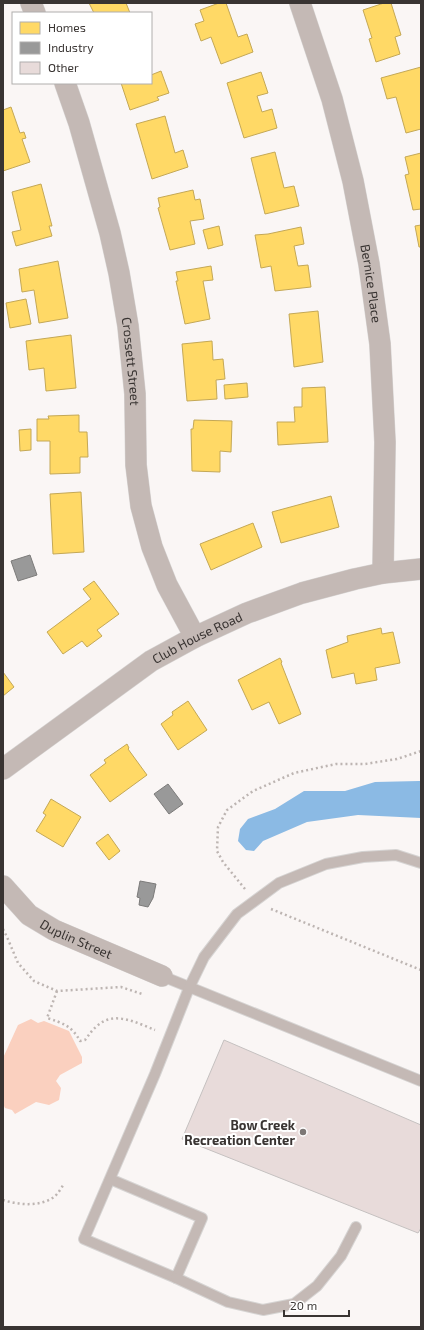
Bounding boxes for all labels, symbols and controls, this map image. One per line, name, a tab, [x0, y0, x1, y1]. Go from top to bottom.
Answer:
legend	[12, 12, 152, 84]
text: Homes	[48, 20, 86, 34]
text: Industry	[48, 40, 94, 54]
text: Other	[48, 60, 79, 74]
street label: Bernice Place	[357, 243, 385, 324]
street label: Crossett Street	[119, 316, 143, 406]
street label: Club House Road	[149, 608, 245, 667]
street label: Duplin Street	[37, 916, 115, 962]
place label: Bow Creek Recreation Center	[184, 1117, 296, 1148]
marker: Bow Creek Recreation Center	[298, 1127, 308, 1137]
scale bar	[284, 1292, 349, 1318]
text: 20 m	[290, 1298, 317, 1312]

